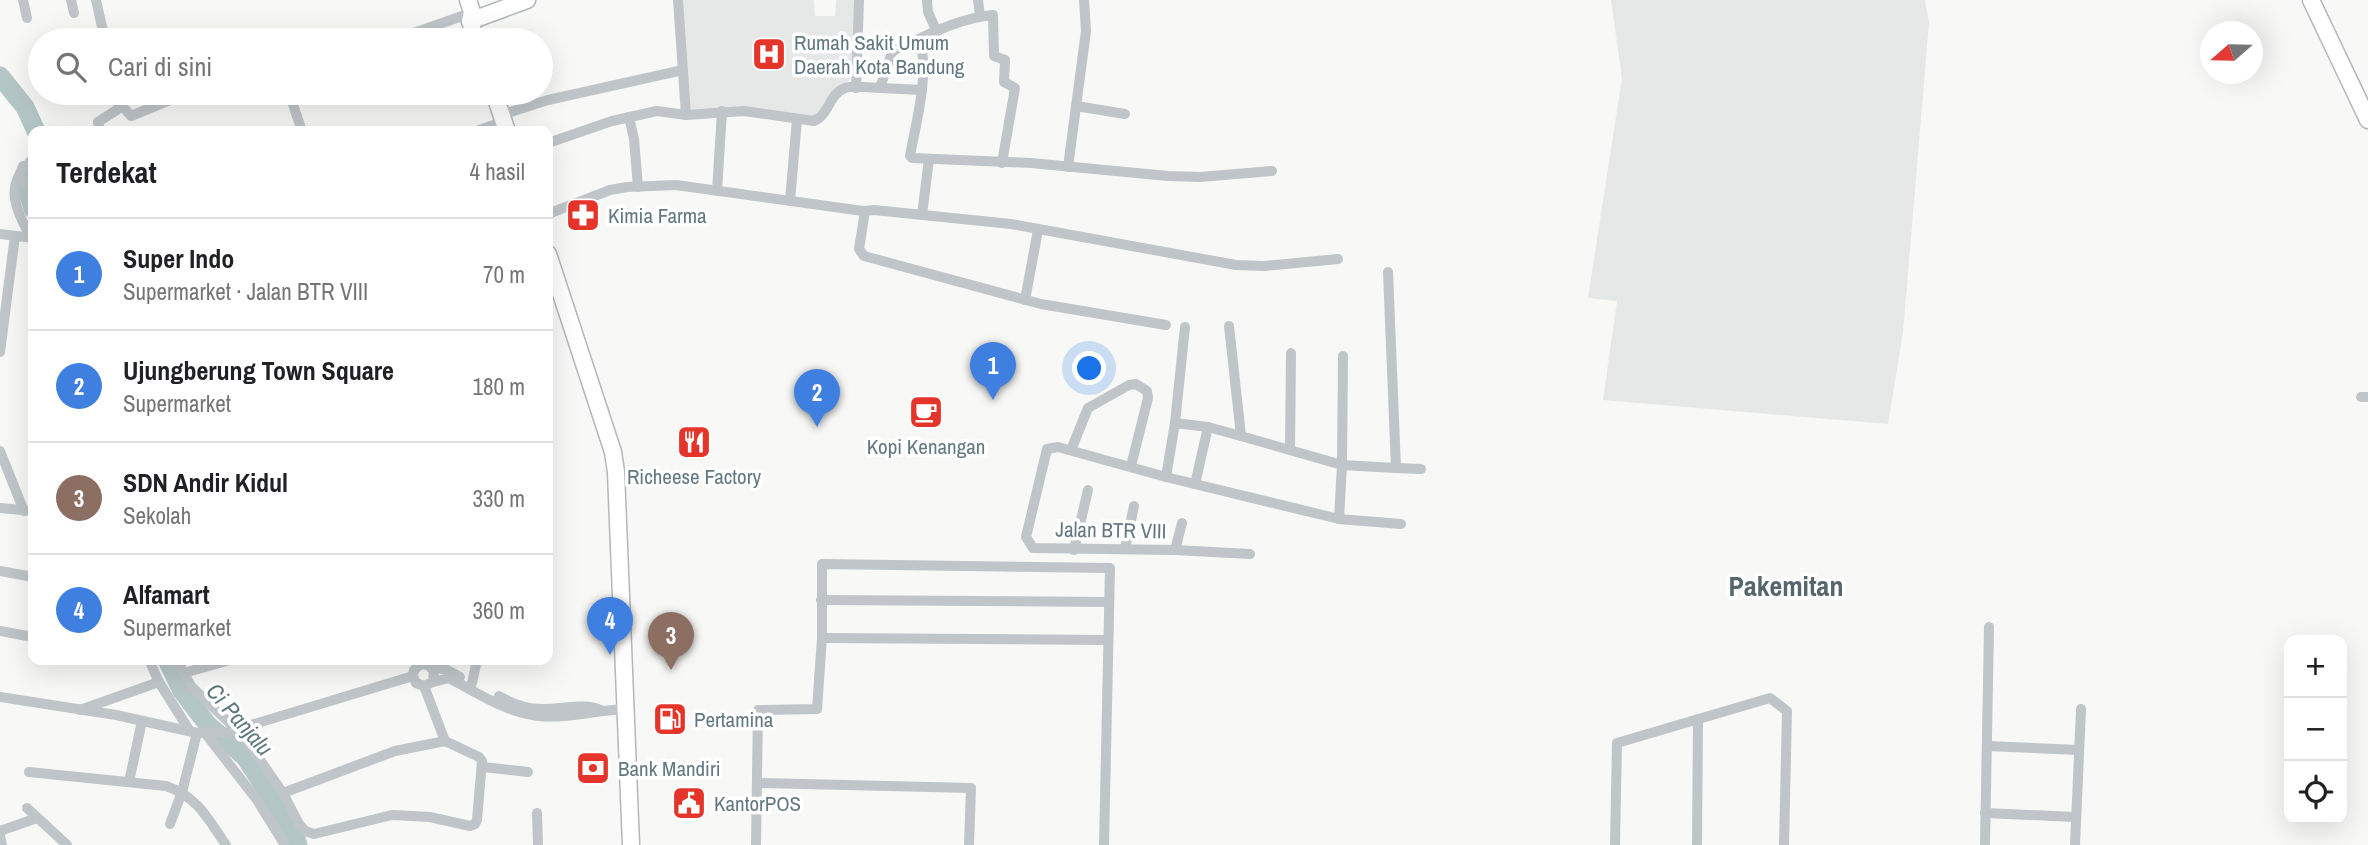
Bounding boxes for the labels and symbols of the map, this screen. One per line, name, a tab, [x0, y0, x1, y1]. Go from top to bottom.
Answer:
north arrow	[2200, 21, 2263, 84]
place label: Rumah Sakit Umum Daerah Kota Bandung	[794, 28, 965, 81]
hospital icon: Rumah Sakit Umum Daerah Kota Bandung	[750, 35, 788, 73]
pharmacy icon: Kimia Farma	[564, 196, 602, 234]
place label: Kimia Farma	[608, 201, 707, 230]
pin: 1	[970, 342, 1016, 400]
your location	[1072, 351, 1106, 385]
pin: 2	[794, 369, 840, 427]
cafe icon: Kopi Kenangan	[907, 393, 945, 431]
restaurant icon: Richeese Factory	[675, 423, 713, 461]
place label: Kopi Kenangan	[867, 432, 985, 461]
place label: Richeese Factory	[627, 462, 761, 491]
street label: Jalan BTR VIII	[1055, 515, 1167, 545]
district label: Pakemitan	[1729, 567, 1843, 605]
pin: 4	[587, 597, 633, 655]
pin: 3	[648, 612, 694, 670]
water label: Ci Panjalu	[200, 676, 280, 762]
fuel station icon: Pertamina	[651, 700, 689, 738]
place label: Pertamina	[694, 705, 774, 734]
bank icon: Bank Mandiri	[574, 749, 612, 787]
place label: Bank Mandiri	[618, 754, 720, 783]
public building icon: KantorPOS	[670, 784, 708, 822]
place label: KantorPOS	[714, 789, 801, 818]

